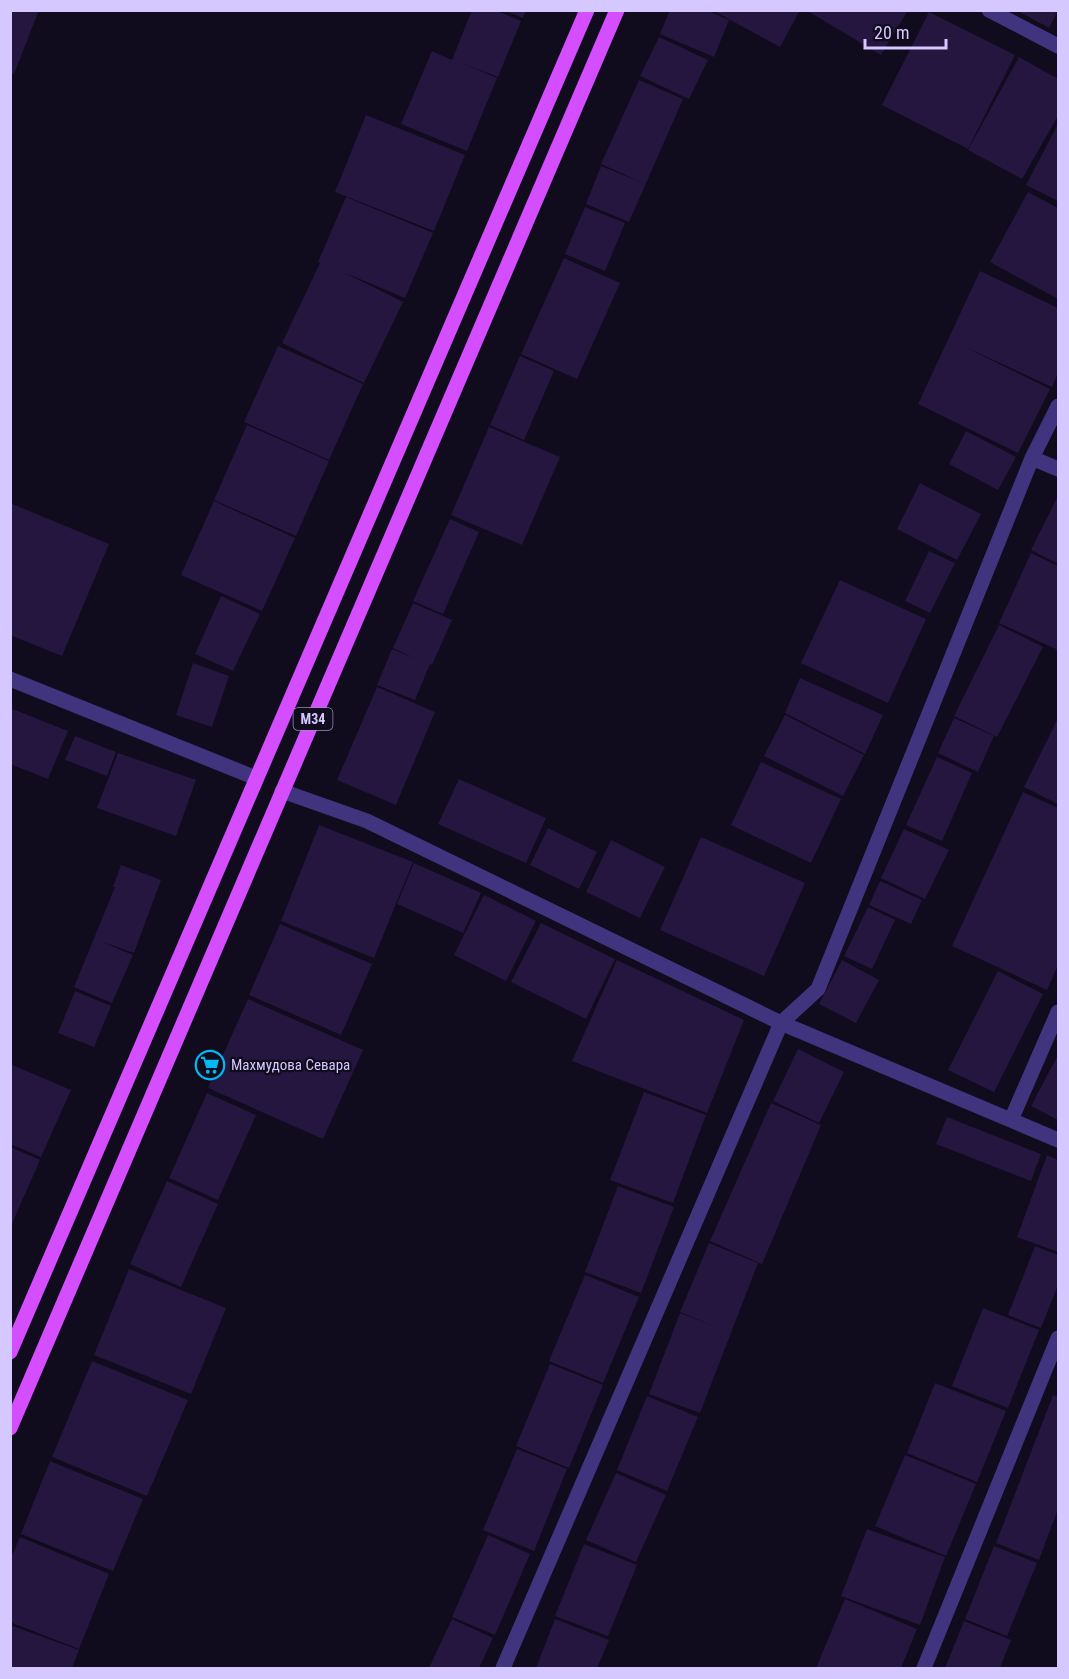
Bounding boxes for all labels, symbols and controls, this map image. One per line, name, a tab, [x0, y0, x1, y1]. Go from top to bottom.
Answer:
scale bar	[865, 12, 946, 50]
text: 20 m	[874, 22, 909, 43]
road number: M34	[294, 708, 332, 730]
supermarket icon: Махмудова Севара	[194, 1049, 226, 1081]
place label: Махмудова Севара	[231, 1056, 350, 1074]

